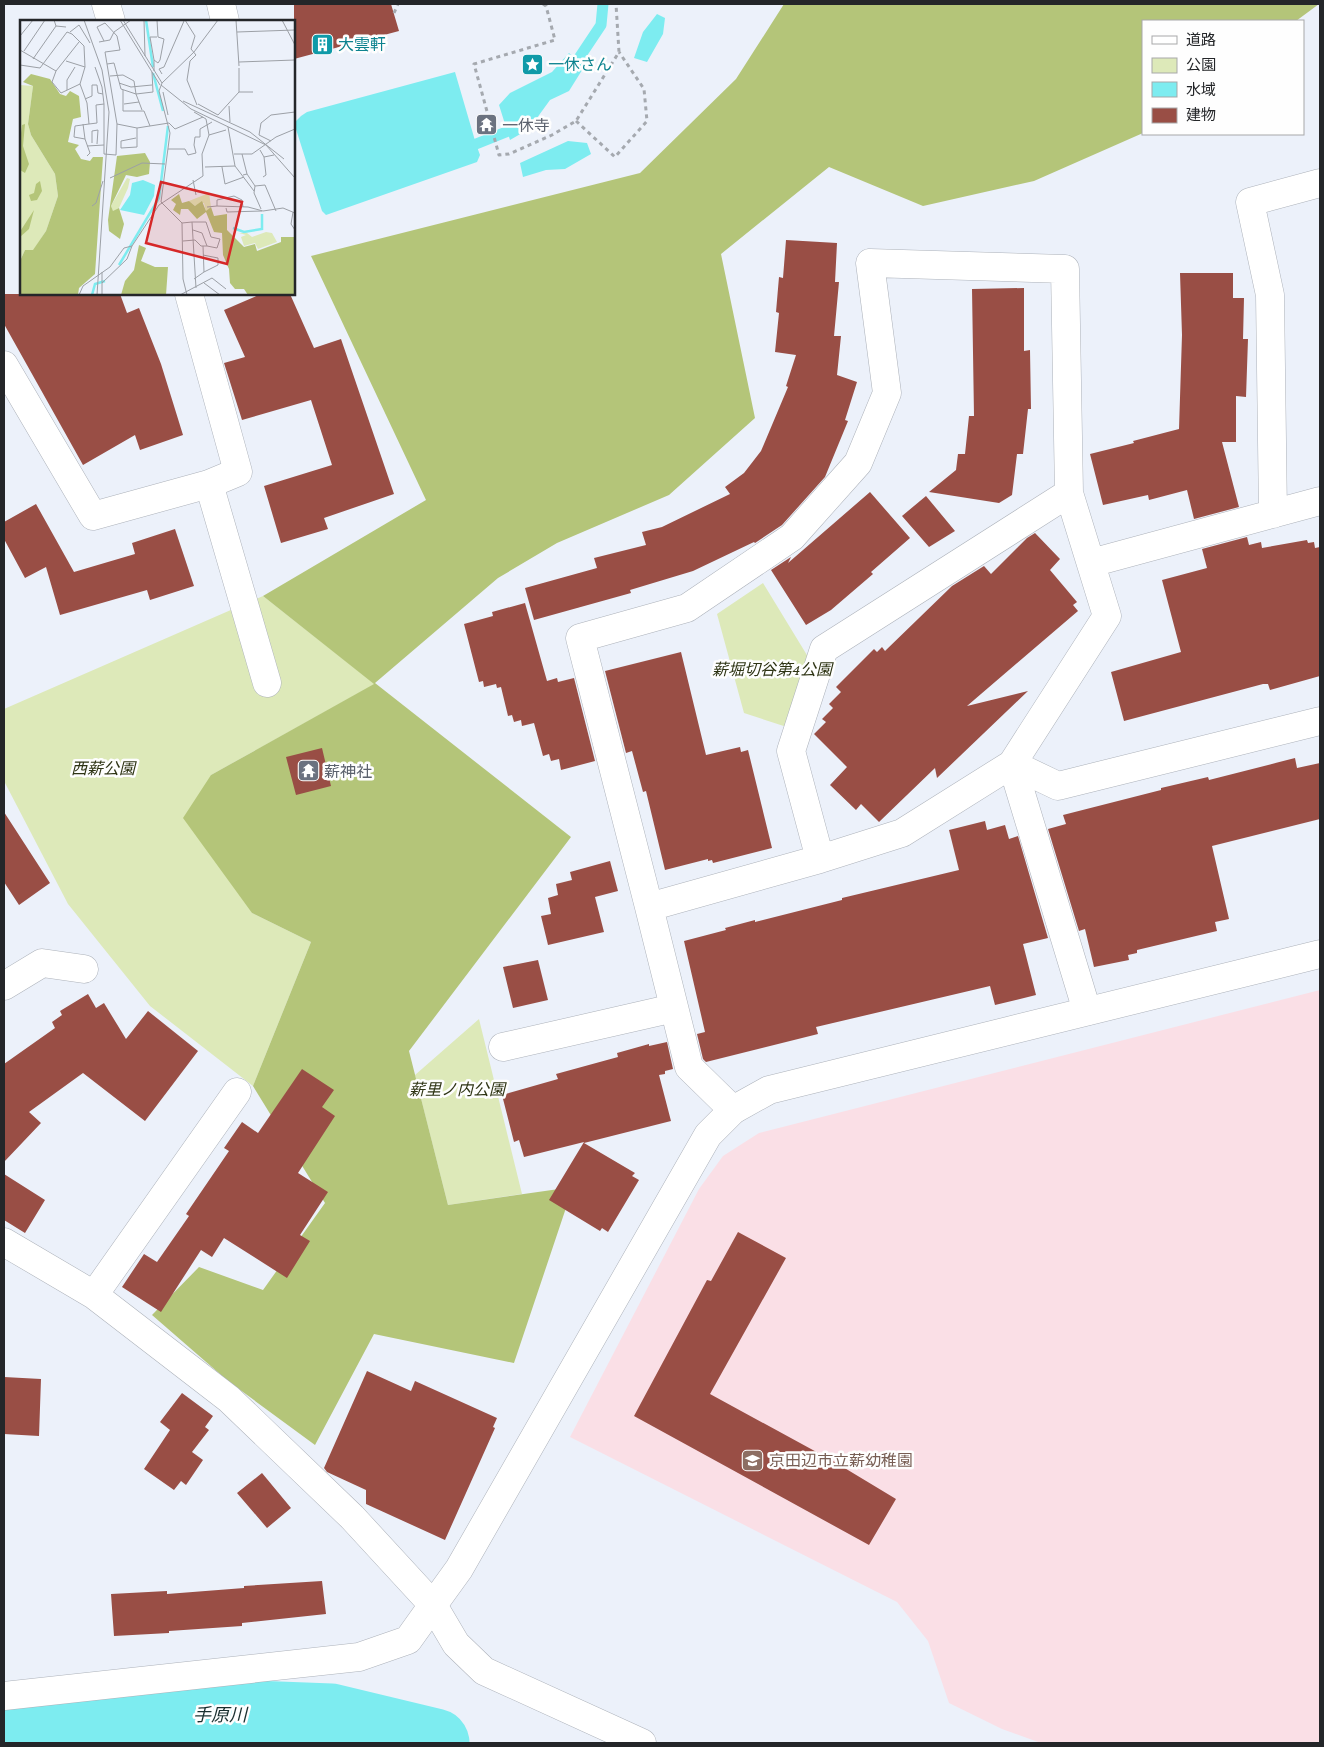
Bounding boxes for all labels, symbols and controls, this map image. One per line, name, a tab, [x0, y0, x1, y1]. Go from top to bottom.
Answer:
inset map	[20, 20, 295, 295]
legend	[1142, 20, 1304, 135]
building icon: 大雲軒	[310, 32, 334, 56]
text: 道路	[1186, 32, 1216, 48]
place label: 大雲軒	[338, 36, 386, 53]
place icon: 一休さん	[520, 52, 544, 76]
place label: 一休さん	[548, 56, 612, 73]
text: 公園	[1186, 57, 1216, 73]
text: 水域	[1186, 82, 1216, 98]
text: 建物	[1186, 107, 1216, 123]
temple icon: 一休寺	[474, 113, 498, 137]
place label: 一休寺	[502, 117, 550, 134]
park label: 薪堀切谷第4公園	[712, 661, 834, 678]
temple icon: 薪神社	[296, 759, 320, 783]
park label: 西薪公園	[71, 760, 137, 777]
place label: 薪神社	[324, 763, 372, 780]
park label: 薪里ノ内公園	[409, 1081, 507, 1098]
school or university icon: 京田辺市立薪幼稚園	[741, 1448, 765, 1472]
place label: 京田辺市立薪幼稚園	[769, 1452, 913, 1469]
water label: 手原川	[193, 1705, 249, 1725]

